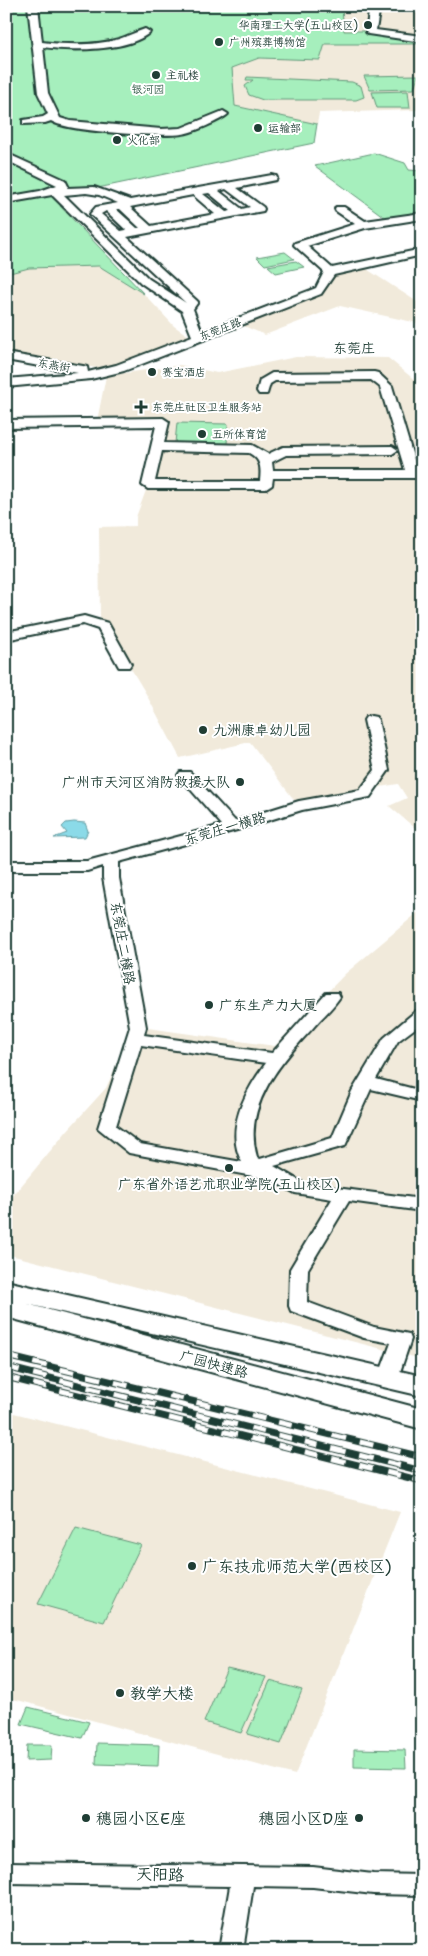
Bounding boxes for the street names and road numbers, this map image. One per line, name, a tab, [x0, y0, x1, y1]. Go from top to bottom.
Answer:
street label: 东莞庄路	[197, 315, 243, 344]
street label: 东燕街	[36, 355, 72, 376]
street label: 东莞庄一横路	[182, 808, 268, 848]
street label: 东莞庄二横路	[107, 900, 139, 986]
street label: 广园快速路	[178, 1346, 250, 1382]
street label: 天阳路	[136, 1864, 184, 1885]

